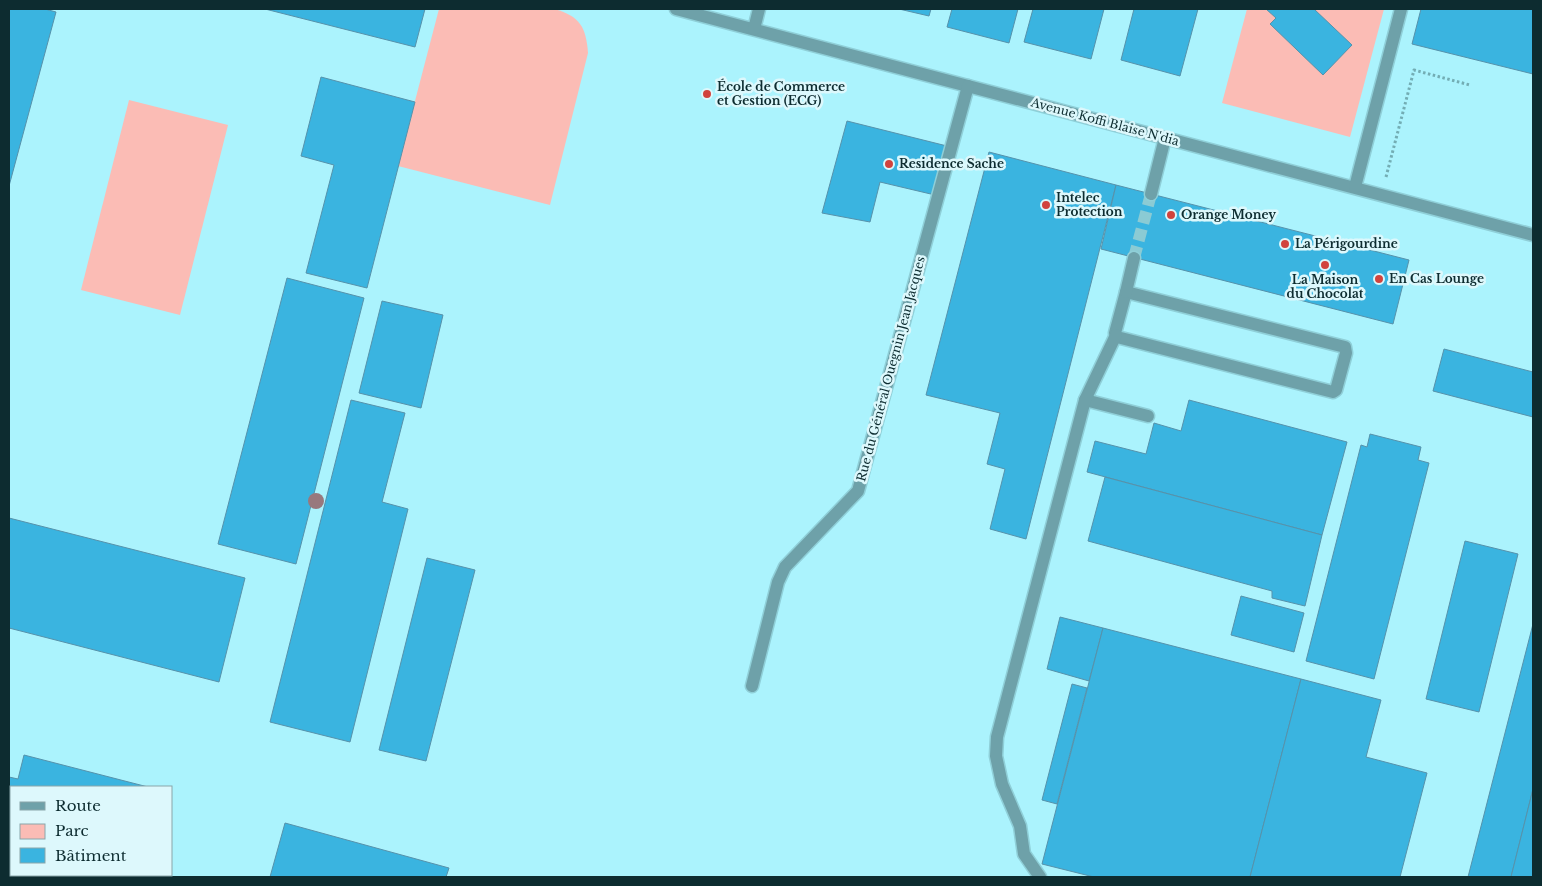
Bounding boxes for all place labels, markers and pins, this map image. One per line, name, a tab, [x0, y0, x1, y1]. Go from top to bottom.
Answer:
place label: École de Commerce et Gestion (ECG)	[717, 78, 845, 108]
marker: École de Commerce et Gestion (ECG)	[701, 88, 713, 100]
place label: Residence Sache	[899, 156, 1004, 171]
marker: Residence Sache	[883, 158, 895, 170]
place label: Intelec Protection	[1056, 190, 1123, 219]
marker: Intelec Protection	[1040, 199, 1052, 211]
place label: Orange Money	[1181, 207, 1276, 222]
marker: Orange Money	[1165, 209, 1177, 221]
place label: La Périgourdine	[1295, 236, 1398, 251]
marker: La Périgourdine	[1279, 238, 1291, 250]
marker: La Maison du Chocolat	[1319, 259, 1331, 271]
place label: En Cas Lounge	[1389, 271, 1484, 286]
place label: La Maison du Chocolat	[1287, 272, 1364, 301]
marker: En Cas Lounge	[1373, 273, 1385, 285]

